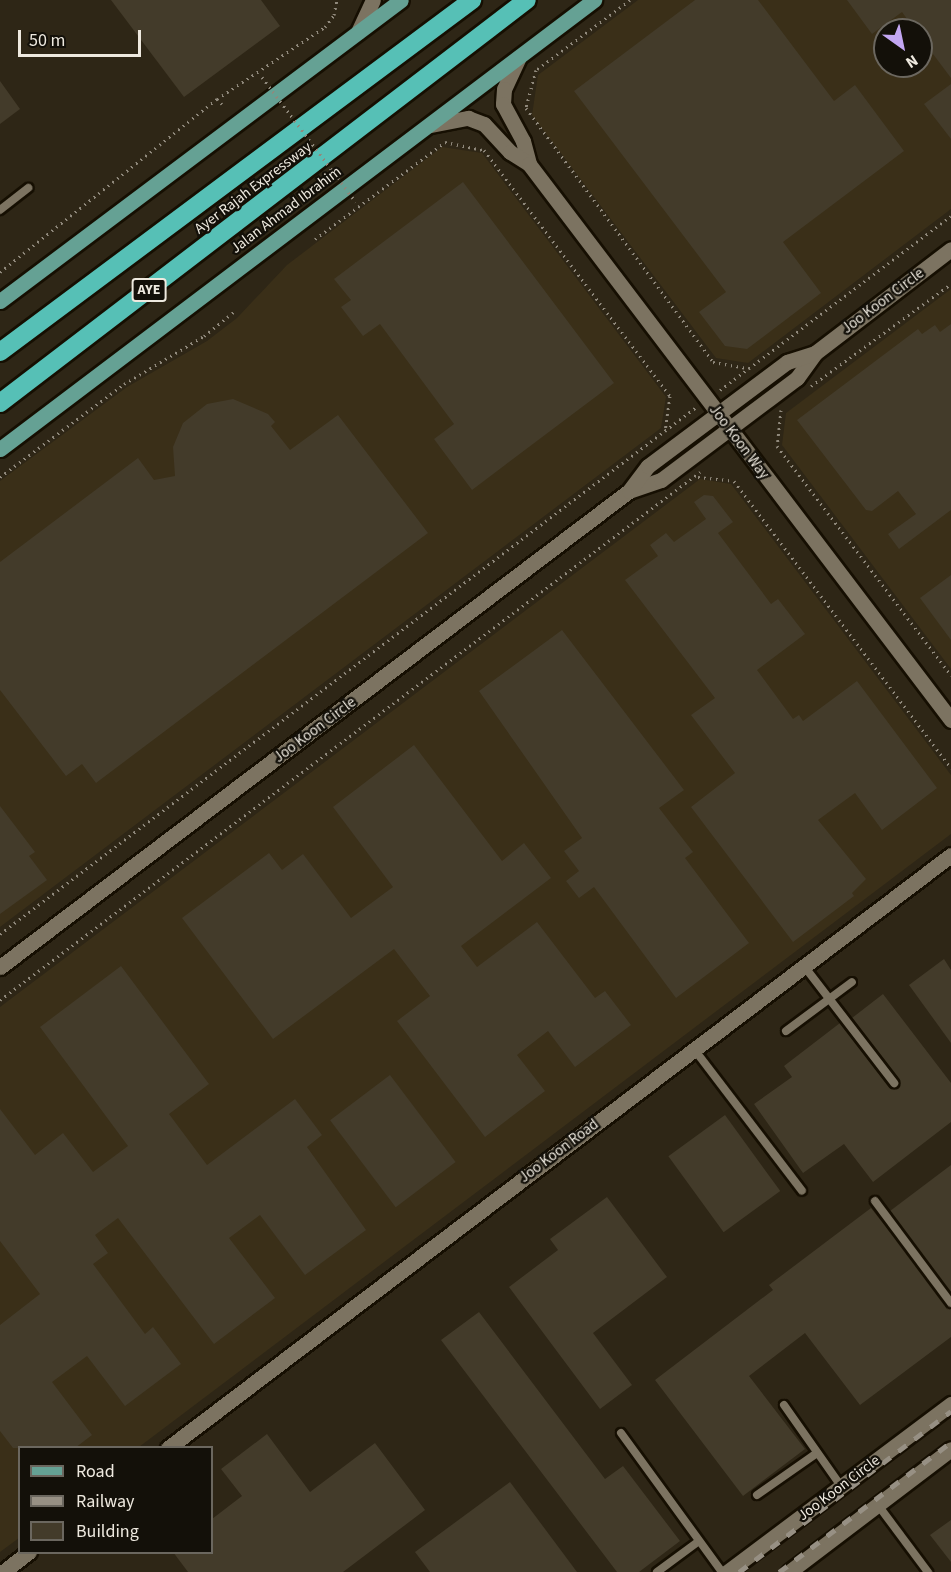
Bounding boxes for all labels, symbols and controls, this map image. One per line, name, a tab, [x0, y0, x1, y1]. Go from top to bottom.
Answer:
scale bar	[21, 18, 144, 56]
north arrow	[873, 18, 933, 78]
text: 50 m	[29, 28, 65, 53]
text: N	[901, 49, 922, 74]
street label: Ayer Rajah Expressway	[191, 138, 315, 238]
street label: Jalan Ahmad Ibrahim	[227, 163, 345, 257]
street label: Joo Koon Circle	[838, 264, 928, 338]
road number: AYE	[131, 279, 167, 301]
street label: Joo Koon Way	[705, 401, 773, 483]
street label: Joo Koon Circle	[270, 693, 360, 767]
street label: Joo Koon Road	[516, 1115, 602, 1187]
legend	[18, 1446, 213, 1554]
street label: Joo Koon Circle	[794, 1451, 884, 1525]
text: Road	[76, 1459, 115, 1484]
text: Railway	[76, 1489, 135, 1514]
text: Building	[76, 1519, 139, 1544]

